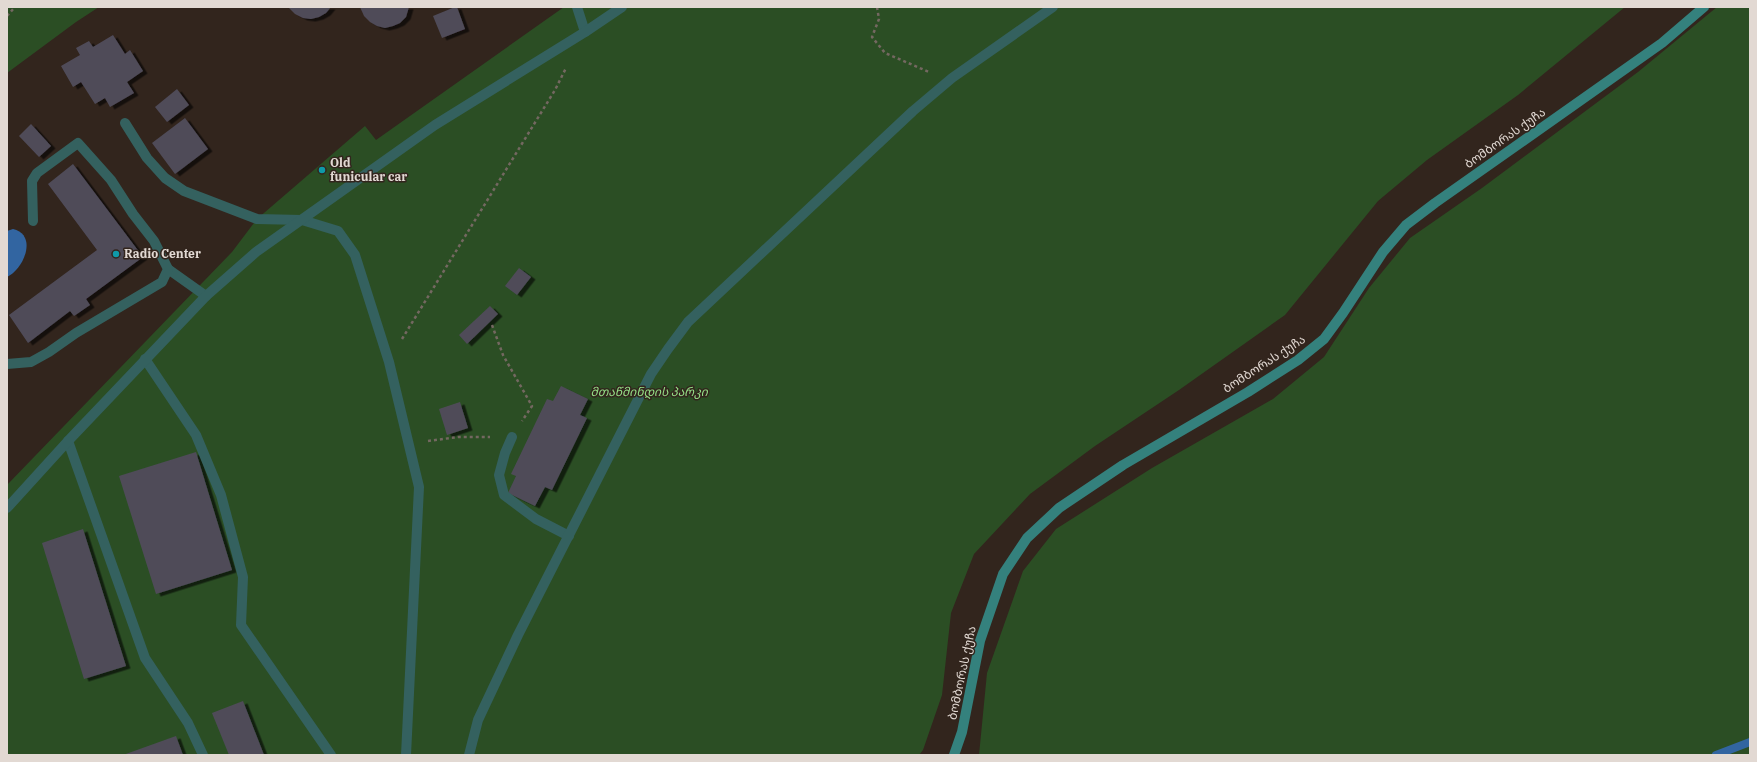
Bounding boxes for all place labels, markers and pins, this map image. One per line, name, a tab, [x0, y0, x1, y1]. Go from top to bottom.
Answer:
place label: Old funicular car	[330, 155, 407, 184]
marker: Old funicular car	[317, 165, 327, 175]
place label: Radio Center	[124, 246, 201, 261]
marker: Radio Center	[111, 249, 121, 259]

